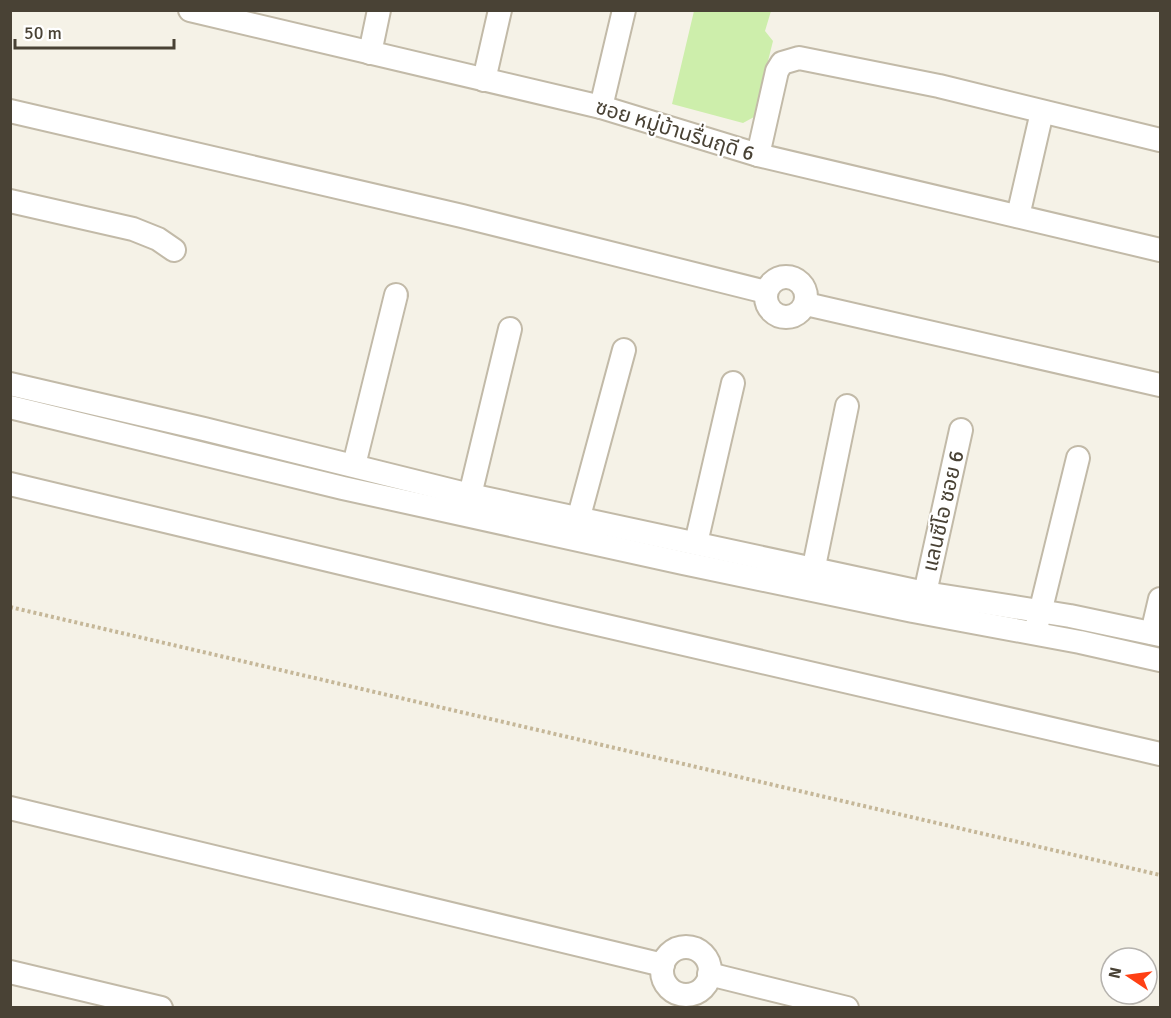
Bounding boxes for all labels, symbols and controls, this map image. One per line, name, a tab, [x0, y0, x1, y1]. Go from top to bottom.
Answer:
scale bar	[15, 12, 174, 50]
text: 50 m	[24, 22, 62, 44]
street label: ซอย หมู่บ้านรื่นฤดี 6	[592, 92, 758, 167]
street label: แลนซีโอ ซอย 6	[916, 448, 970, 574]
north arrow	[1099, 946, 1159, 1006]
text: N	[1104, 965, 1126, 981]

